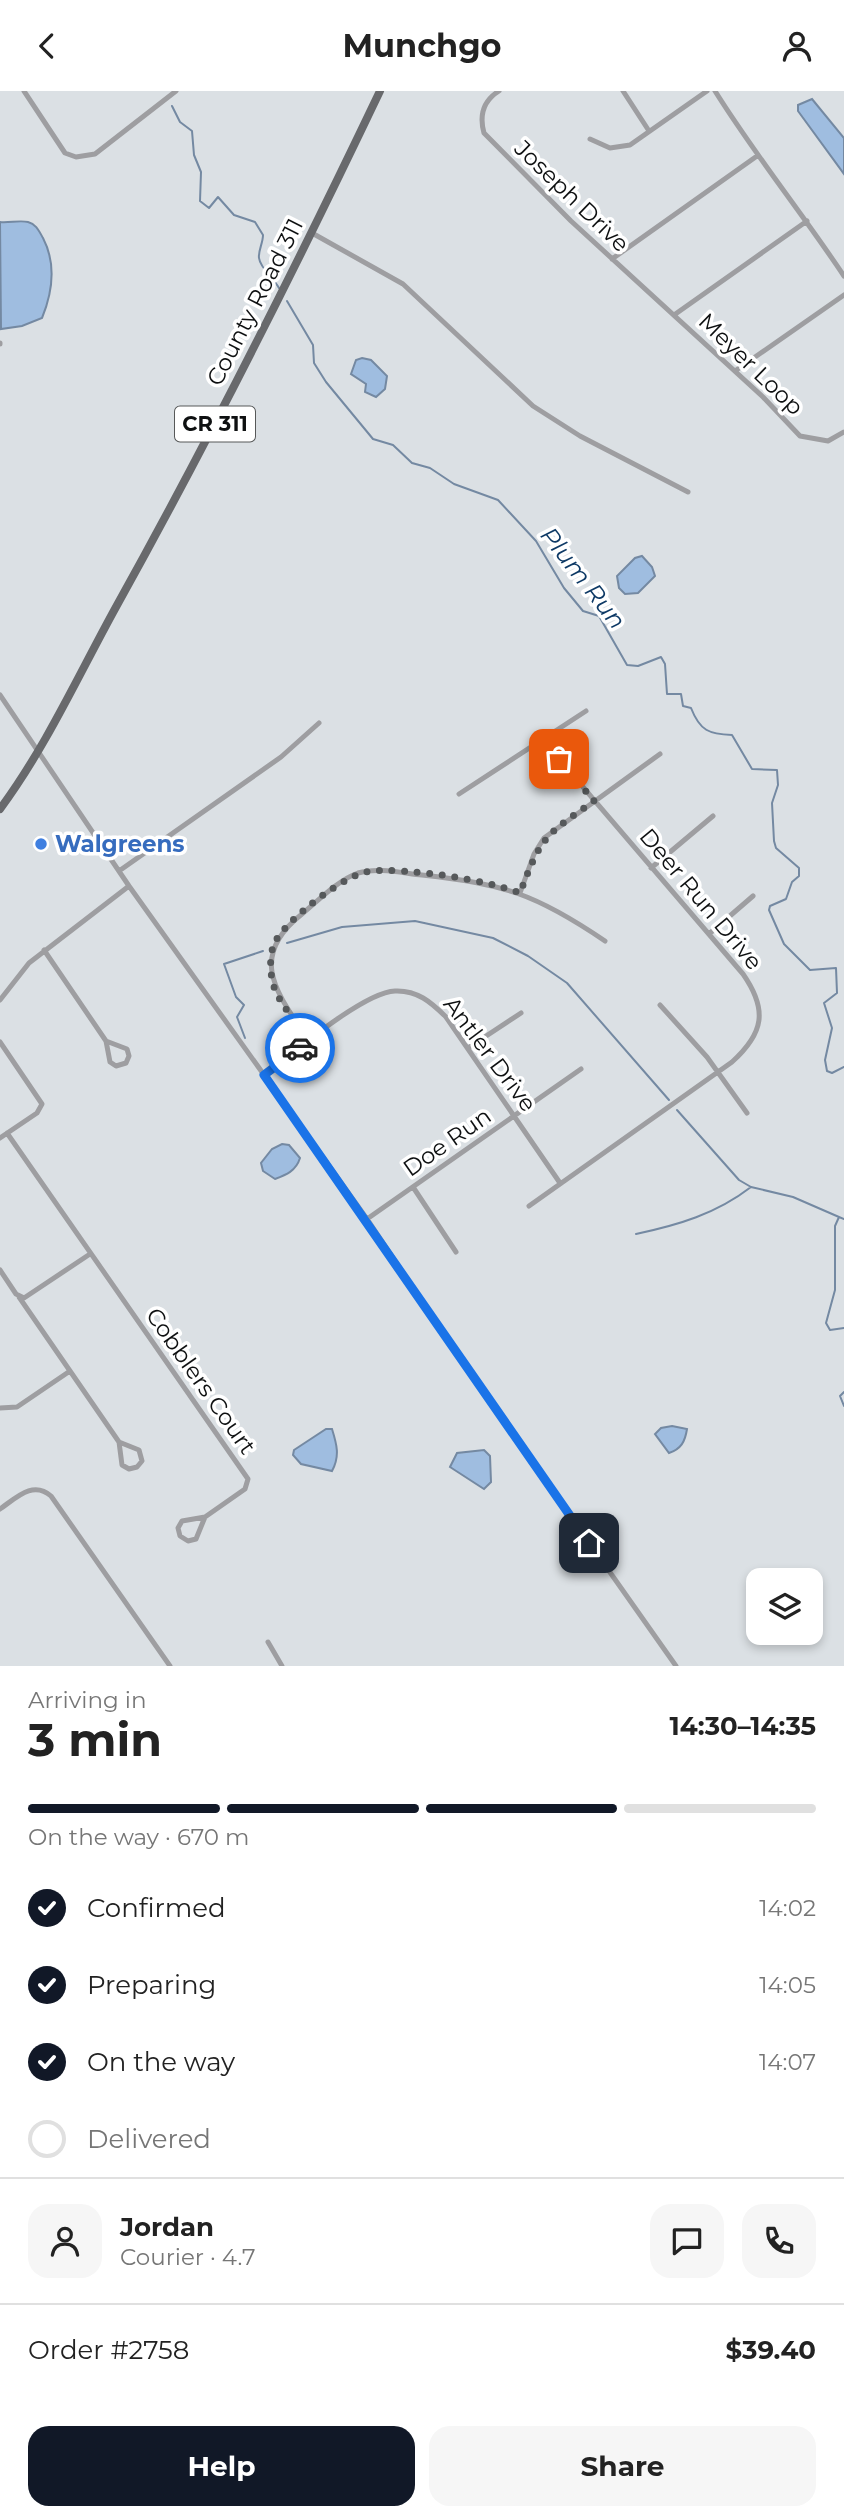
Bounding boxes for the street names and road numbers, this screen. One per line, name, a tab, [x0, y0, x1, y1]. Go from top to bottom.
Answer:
street label: Joseph Drive	[508, 134, 635, 258]
street label: County Road 311	[201, 214, 309, 390]
street label: Meyer Loop	[693, 307, 809, 421]
road number: CR 311	[175, 407, 255, 441]
street label: Deer Run Drive	[634, 823, 768, 975]
street label: Antler Drive	[438, 991, 542, 1117]
street label: Doe Run	[398, 1102, 496, 1182]
street label: Cobblers Court	[140, 1302, 262, 1460]

